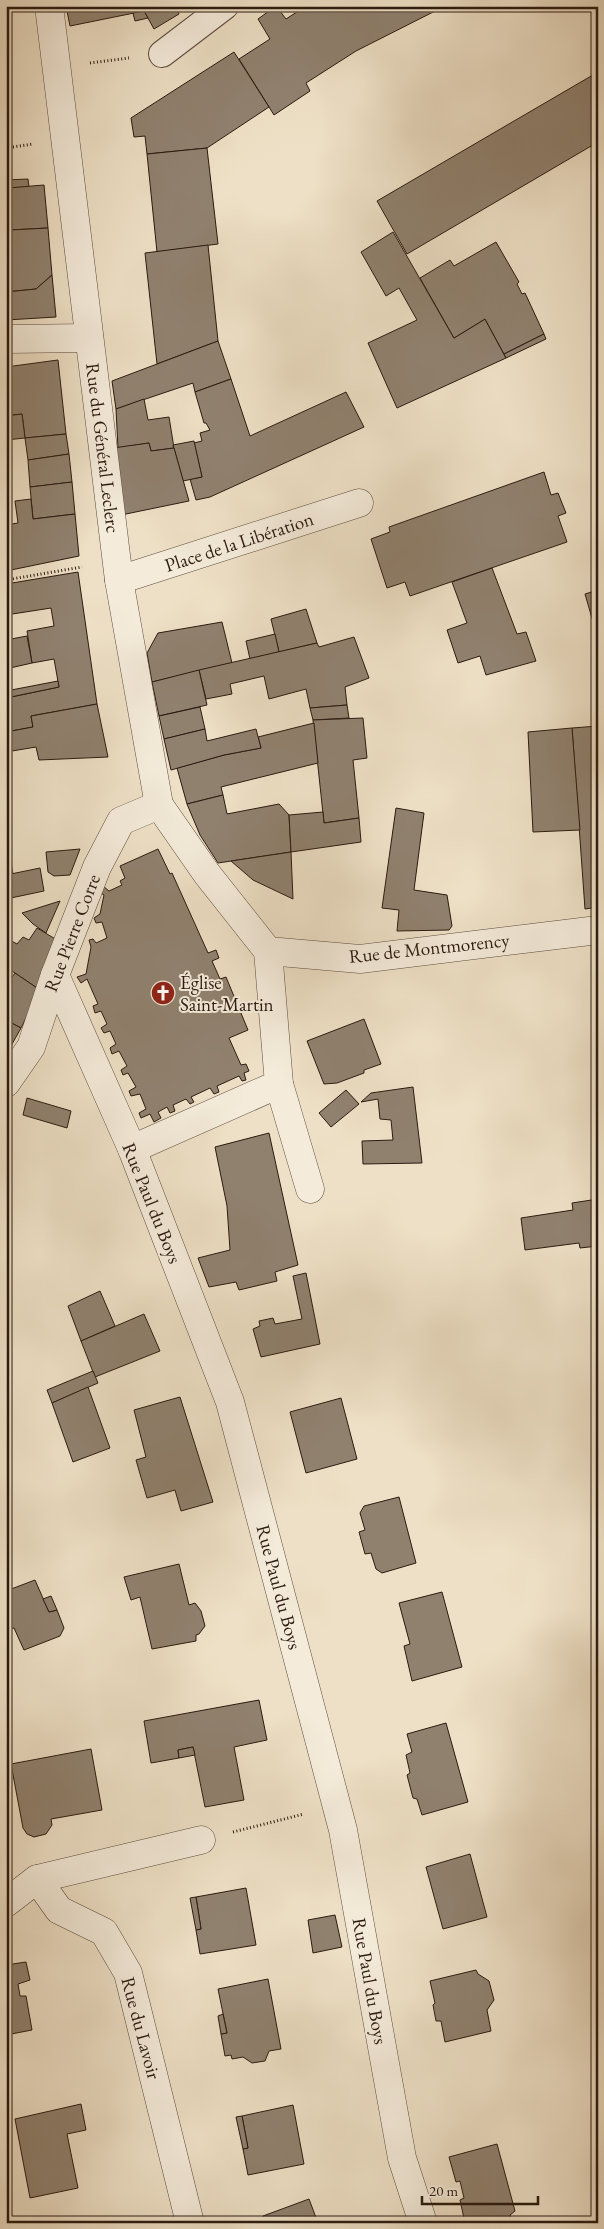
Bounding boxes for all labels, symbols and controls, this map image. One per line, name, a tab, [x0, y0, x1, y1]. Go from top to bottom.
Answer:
street label: Rue du Général Leclerc	[80, 361, 126, 535]
street label: Place de la Libération	[161, 506, 317, 578]
street label: Rue Pierre Corre	[38, 871, 106, 995]
street label: Rue de Montmorency	[347, 927, 511, 969]
place label: Église Saint-Martin	[180, 970, 274, 1017]
church icon: Église Saint-Martin	[150, 980, 176, 1006]
street label: Rue Paul du Boys	[116, 1139, 188, 1267]
street label: Rue Paul du Boys	[250, 1522, 308, 1652]
street label: Rue Paul du Boys	[347, 1916, 393, 2046]
street label: Rue du Lavoir	[115, 1974, 167, 2082]
scale bar	[422, 2174, 538, 2206]
text: 20 m	[429, 2181, 458, 2200]

